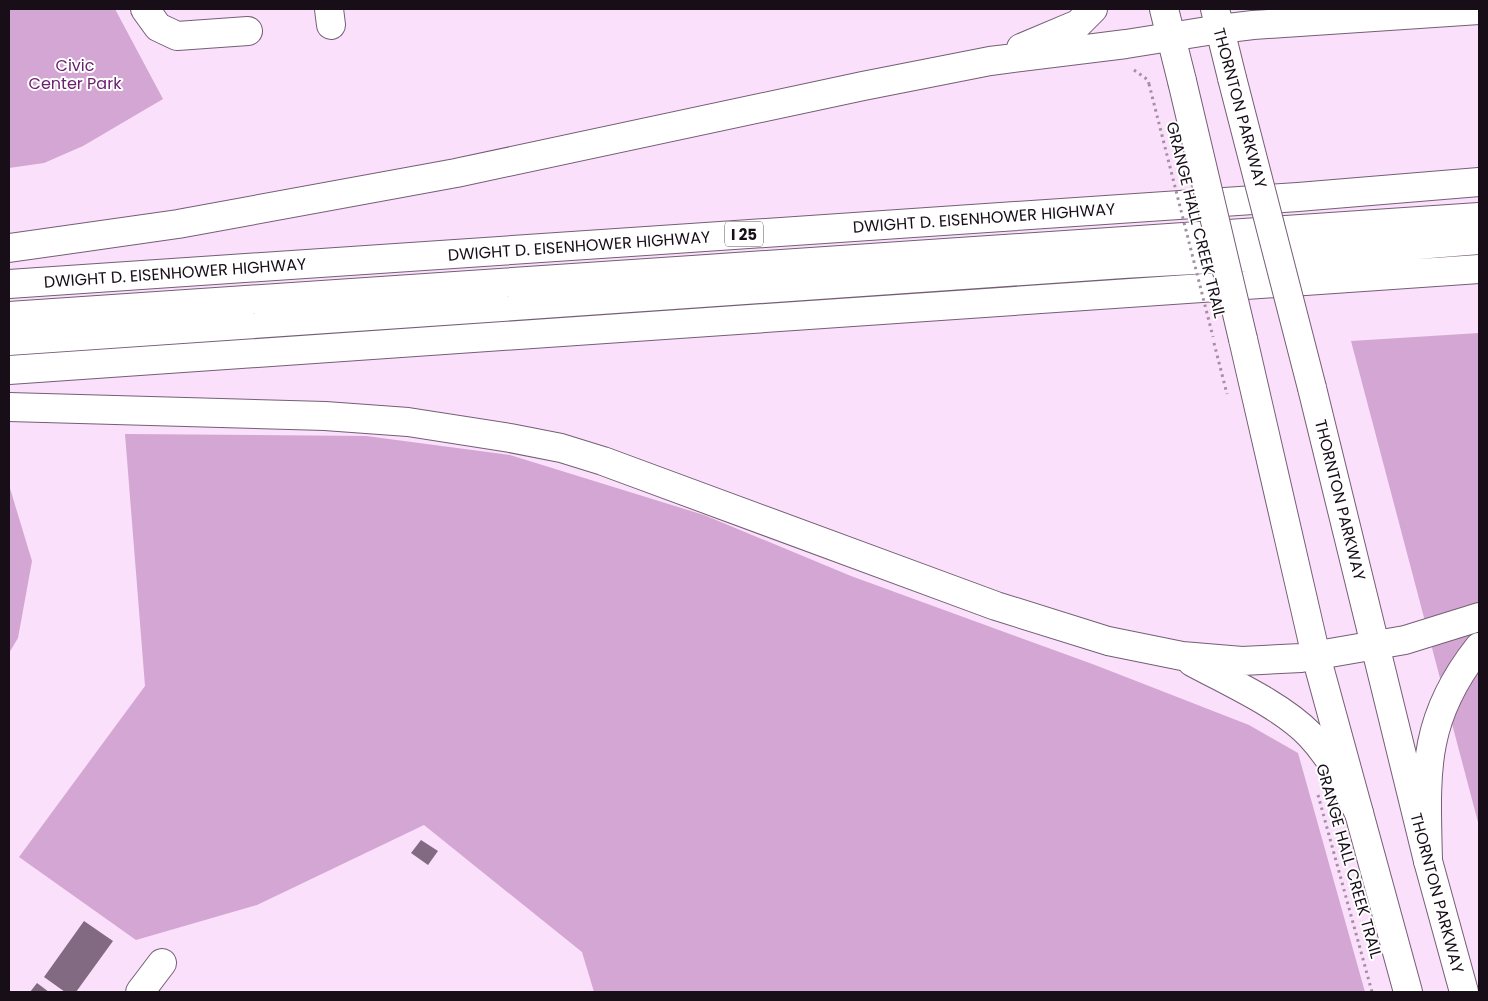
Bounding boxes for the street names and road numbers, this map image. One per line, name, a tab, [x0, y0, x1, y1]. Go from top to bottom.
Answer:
street label: THORNTON PARKWAY	[1208, 25, 1273, 191]
street label: GRANGE HALL CREEK TRAIL	[1160, 119, 1232, 321]
street label: DWIGHT D. EISENHOWER HIGHWAY	[852, 197, 1117, 239]
road number: I 25	[725, 222, 763, 246]
street label: DWIGHT D. EISENHOWER HIGHWAY	[447, 225, 712, 267]
street label: DWIGHT D. EISENHOWER HIGHWAY	[43, 252, 308, 294]
street label: THORNTON PARKWAY	[1309, 417, 1371, 584]
street label: GRANGE HALL CREEK TRAIL	[1310, 761, 1388, 961]
street label: THORNTON PARKWAY	[1405, 810, 1470, 976]

